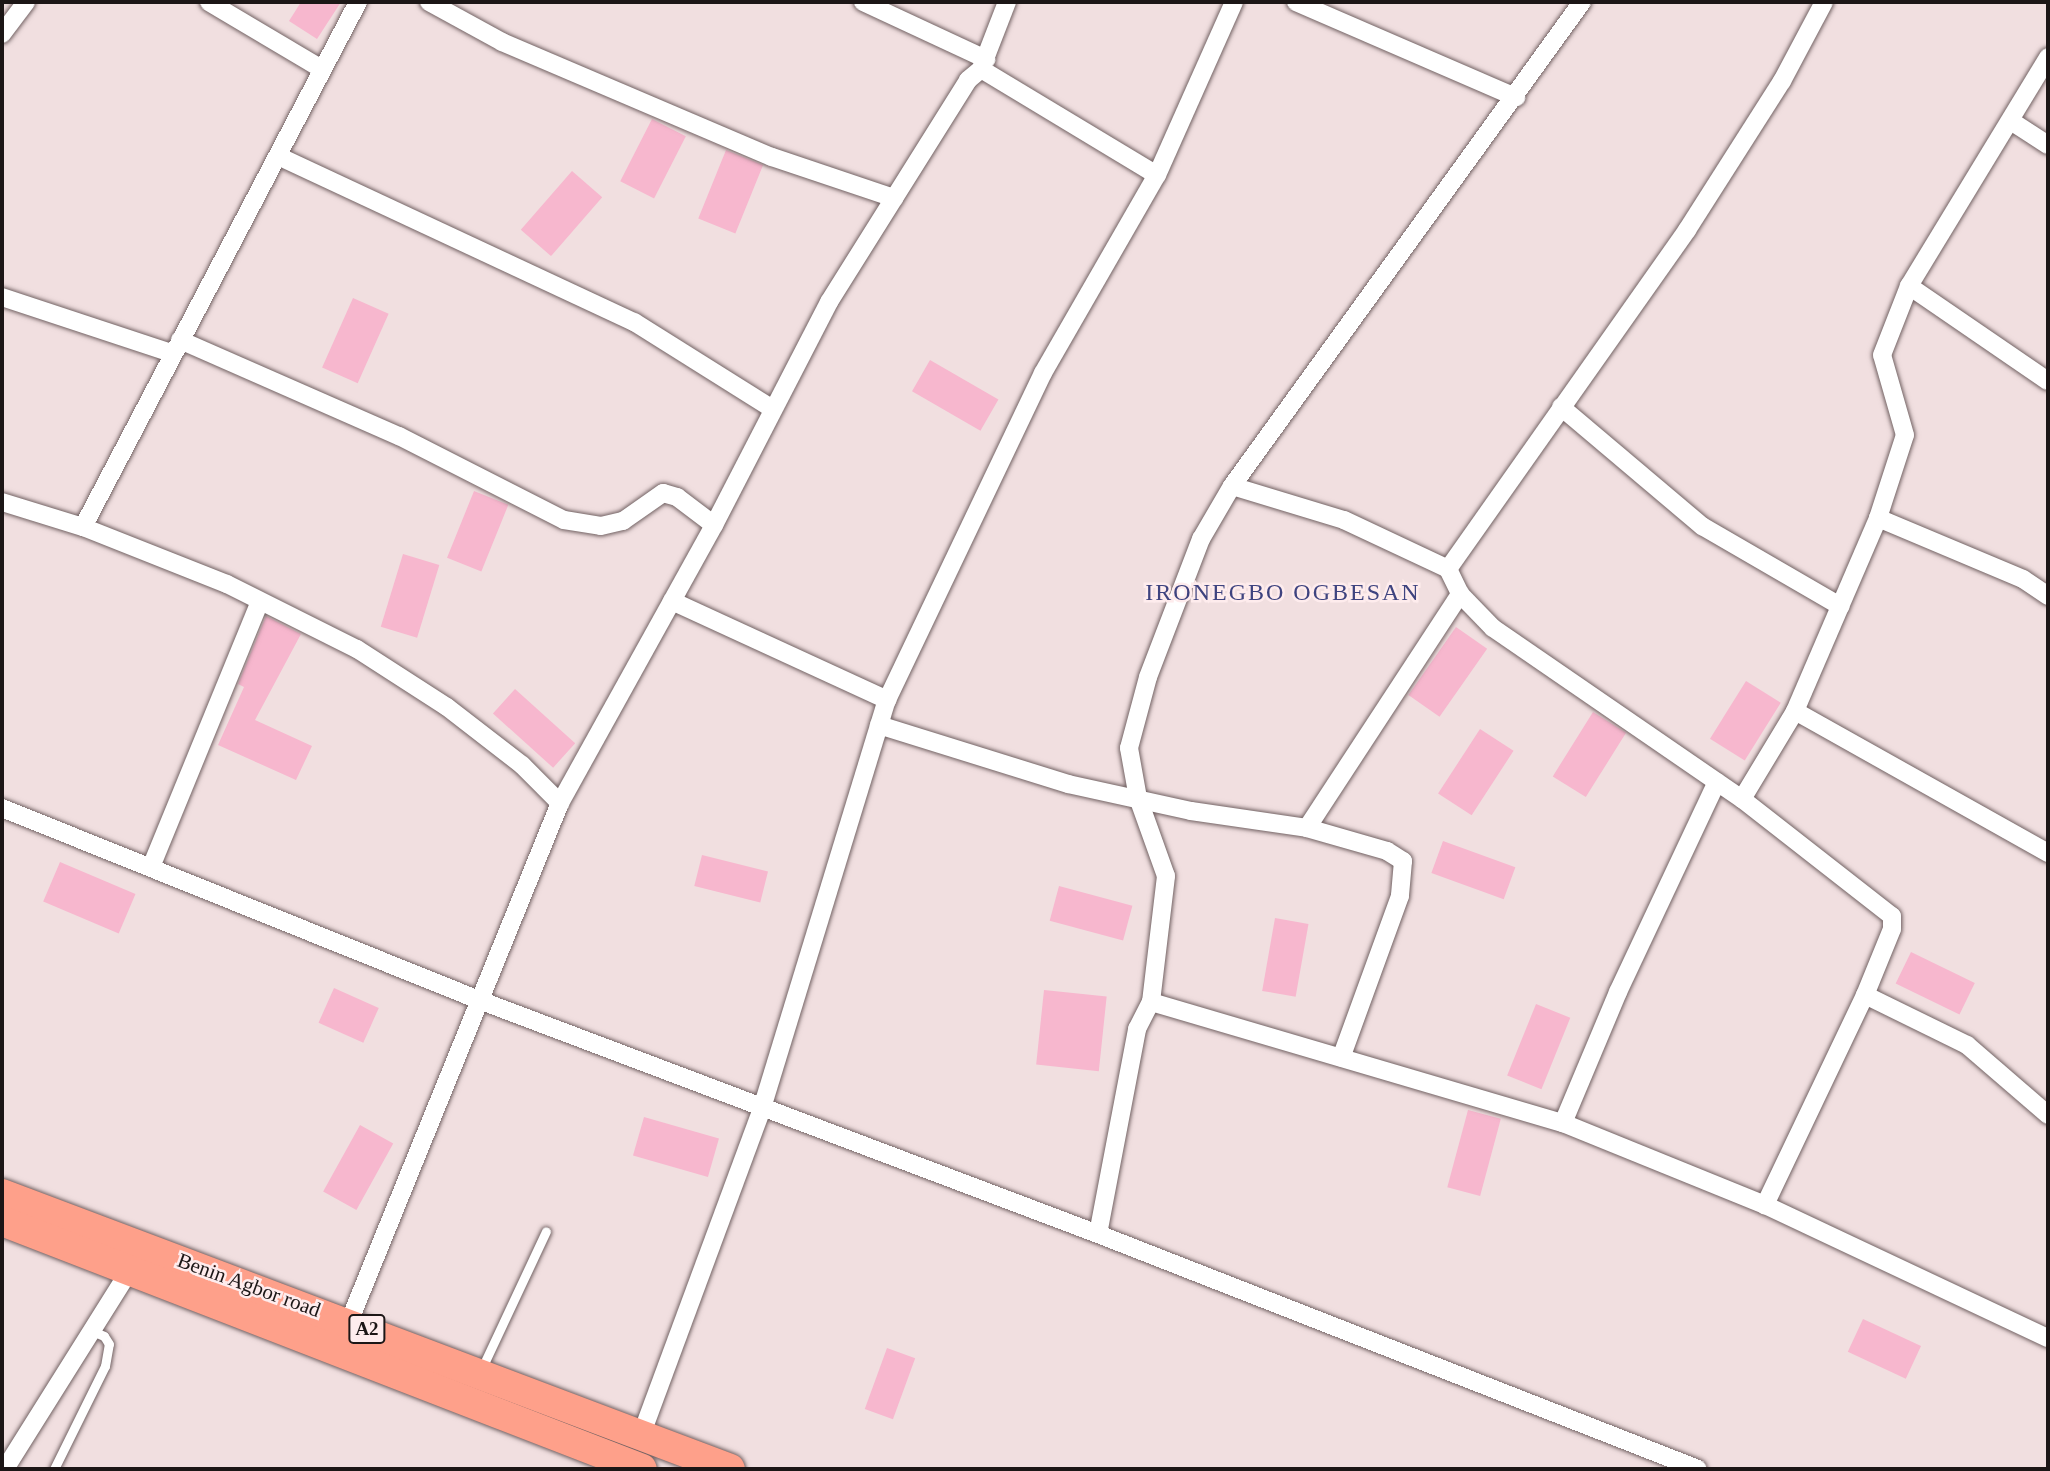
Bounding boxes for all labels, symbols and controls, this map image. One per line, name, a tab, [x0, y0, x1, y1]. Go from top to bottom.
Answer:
district label: IRONEGBO OGBESAN	[1147, 579, 1419, 607]
street label: Benin Agbor road	[173, 1247, 325, 1323]
road number: A2	[348, 1314, 386, 1344]

